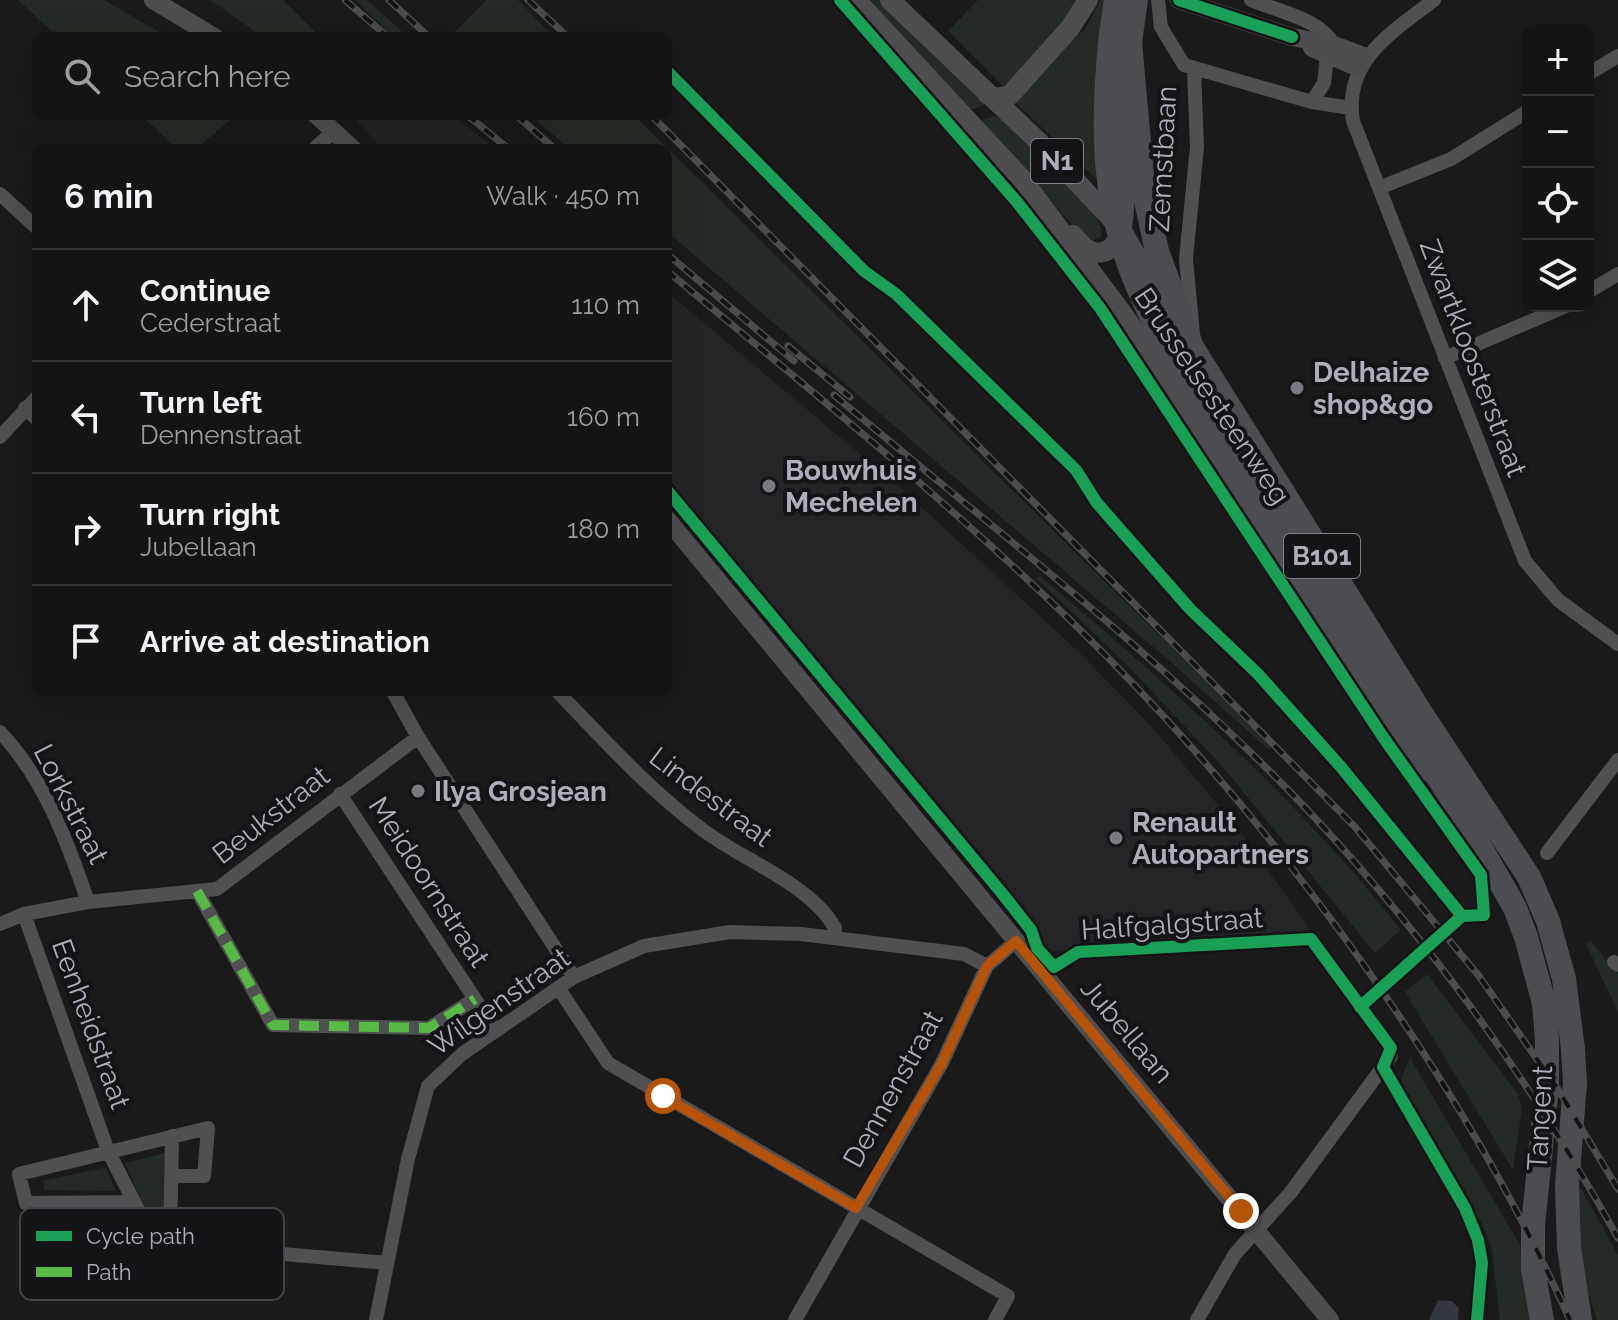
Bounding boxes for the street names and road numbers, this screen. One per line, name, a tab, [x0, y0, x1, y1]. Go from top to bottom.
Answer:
street label: Zemstbaan	[1143, 85, 1183, 233]
road number: N1	[1031, 139, 1083, 183]
street label: Zwartkloosterstraat	[1413, 235, 1534, 482]
street label: Brusselsesteenweg	[1127, 282, 1297, 510]
road number: B101	[1284, 534, 1360, 578]
street label: Lorkstraat	[27, 739, 115, 870]
street label: Lindestraat	[643, 740, 779, 854]
street label: Beukstraat	[206, 759, 336, 871]
street label: Meidoornstraat	[362, 791, 497, 974]
street label: Halfgalgstraat	[1080, 901, 1265, 947]
street label: Eenheidstraat	[45, 935, 137, 1114]
street label: Wilgenstraat	[422, 941, 577, 1063]
street label: Jubellaan	[1074, 972, 1180, 1090]
street label: Dennenstraat	[836, 1004, 950, 1173]
street label: Tangent	[1521, 1064, 1559, 1171]

